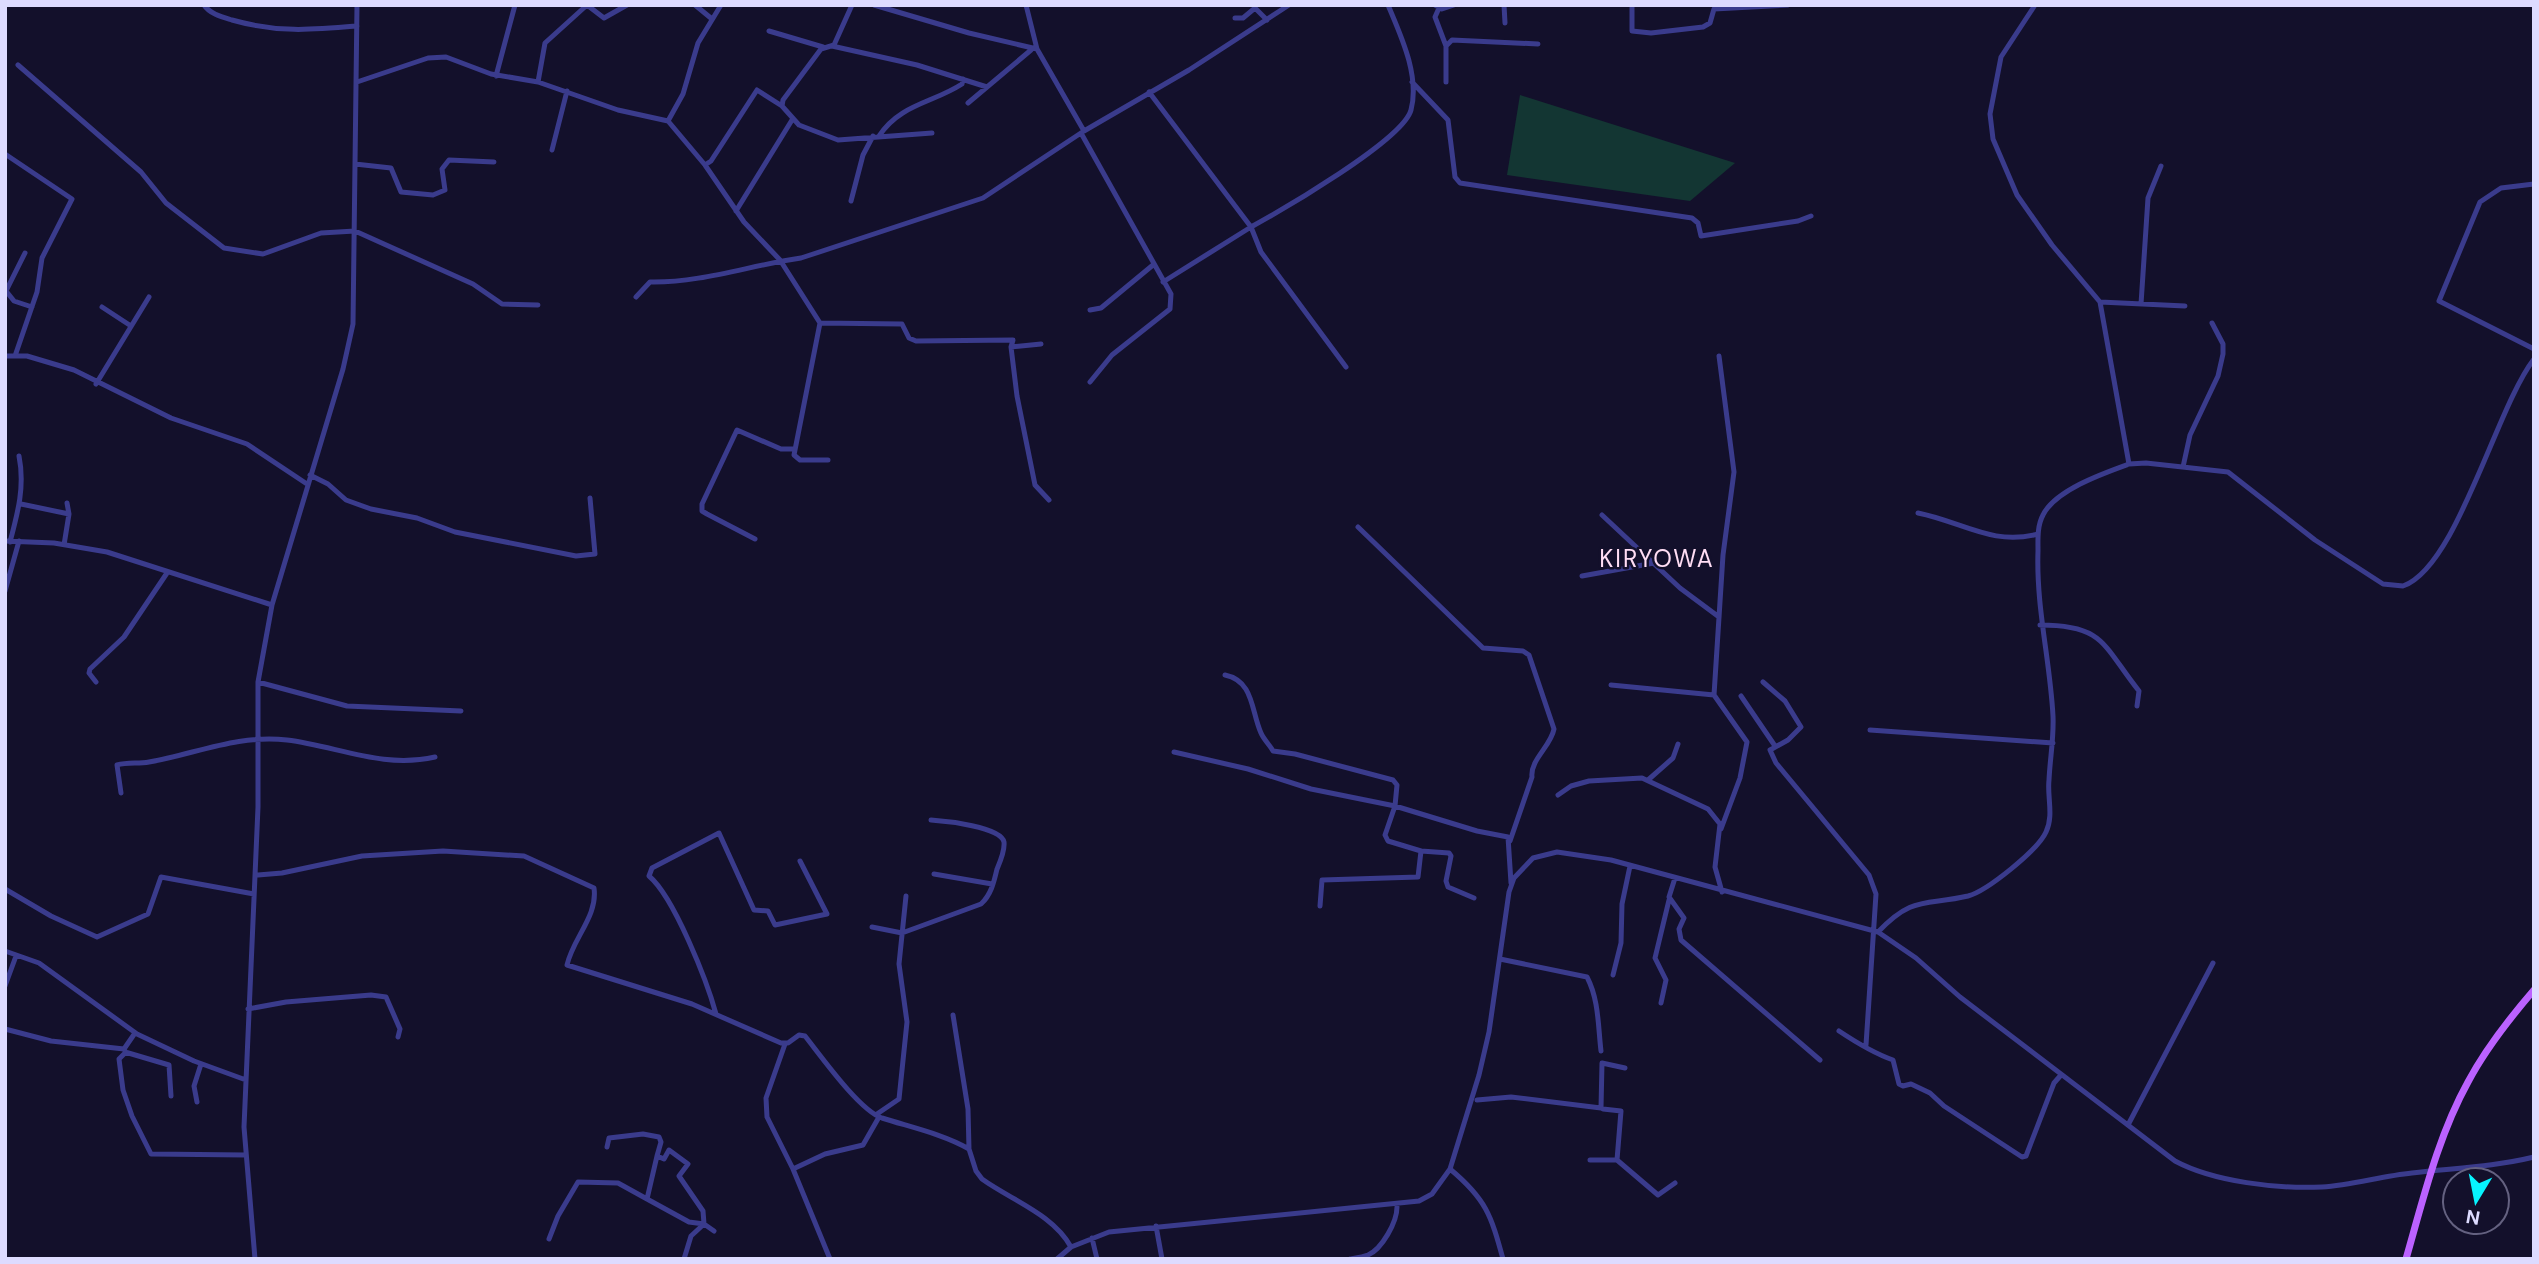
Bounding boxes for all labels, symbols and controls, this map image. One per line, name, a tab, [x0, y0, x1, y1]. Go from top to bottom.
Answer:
district label: KIRYOWA	[1599, 543, 1715, 574]
north arrow	[2441, 1166, 2511, 1236]
text: N	[2464, 1204, 2482, 1231]

